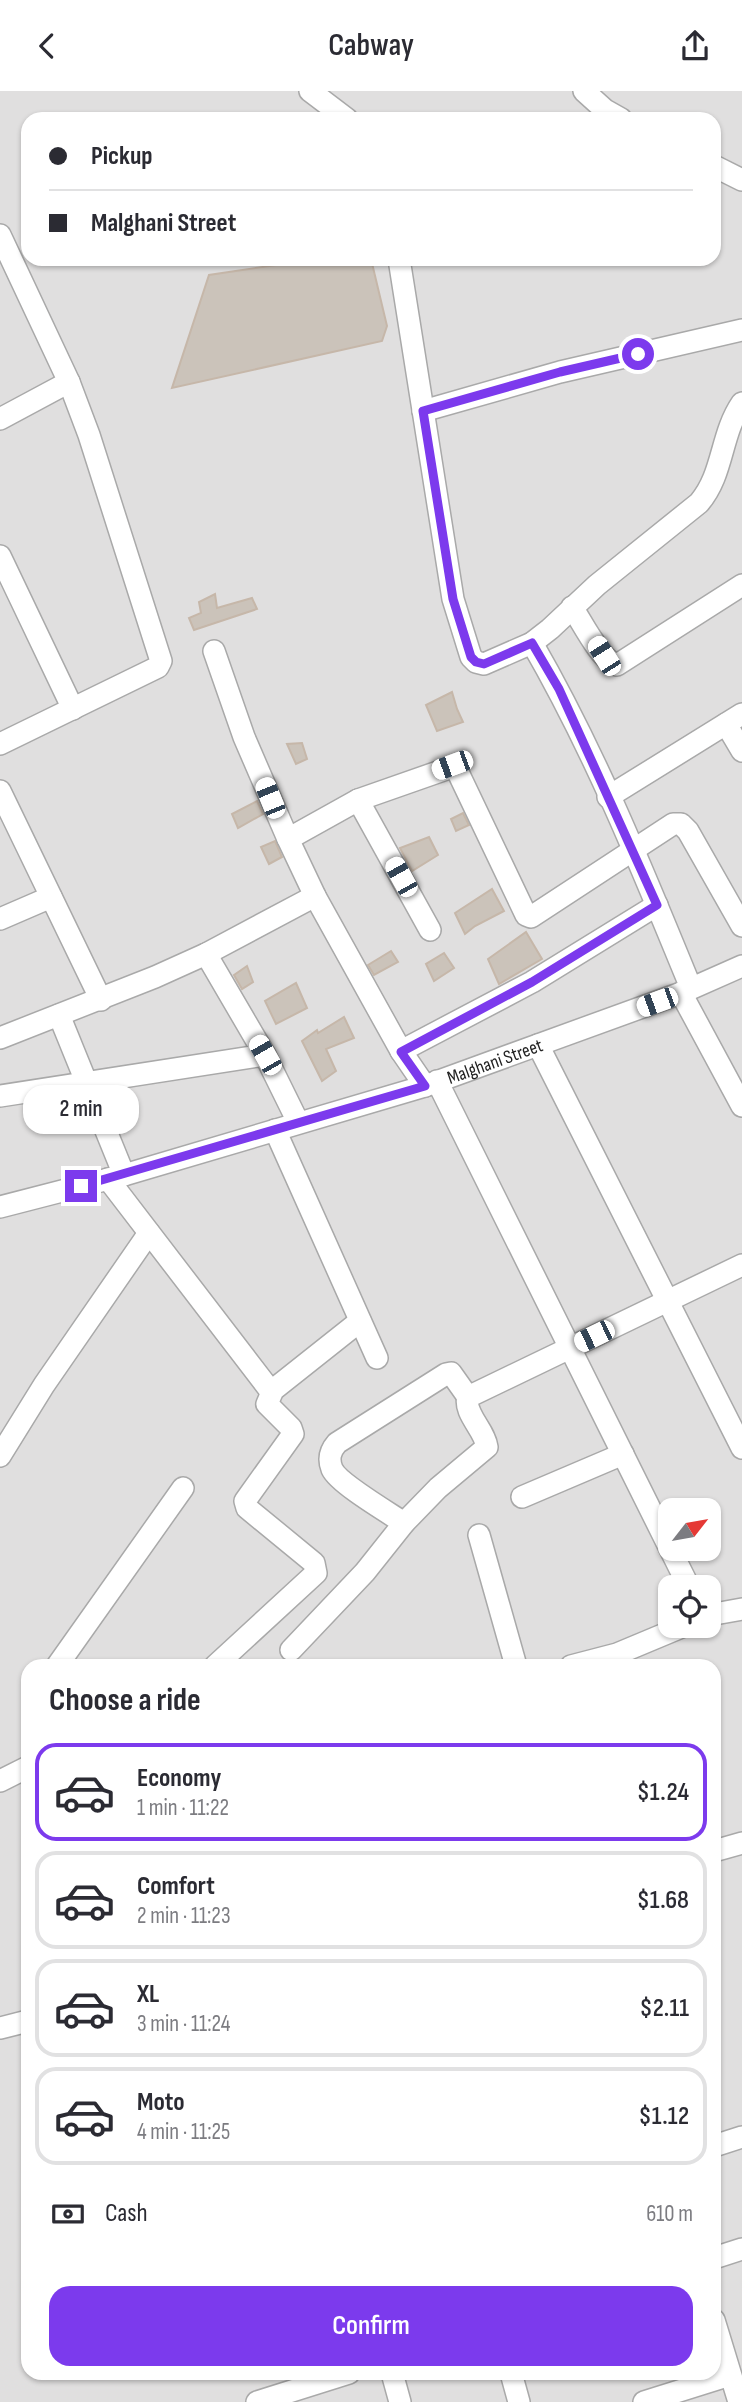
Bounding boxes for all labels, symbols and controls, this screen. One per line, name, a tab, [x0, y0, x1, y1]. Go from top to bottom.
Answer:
text: Cabway	[328, 26, 414, 65]
icon: back	[28, 27, 66, 65]
icon: share	[676, 27, 714, 65]
text: Pickup	[91, 141, 153, 172]
text: Malghani Street	[91, 208, 236, 239]
route start	[622, 338, 654, 370]
car	[584, 633, 625, 679]
car	[429, 748, 476, 782]
car	[253, 775, 288, 821]
car	[382, 854, 421, 900]
car	[634, 985, 681, 1019]
car	[246, 1032, 285, 1078]
street label: Malghani Street	[444, 1034, 546, 1090]
callout: 2 min	[23, 1084, 139, 1133]
text: 2 min	[59, 1095, 103, 1123]
route end	[65, 1170, 97, 1202]
car	[571, 1317, 618, 1355]
north arrow	[658, 1498, 721, 1561]
map controls	[658, 1498, 721, 1638]
button: locate	[658, 1575, 721, 1638]
text: Choose a ride	[49, 1681, 201, 1720]
icon: car	[53, 1761, 116, 1824]
text: Economy	[137, 1763, 221, 1794]
text: $1.24	[637, 1777, 689, 1808]
text: 1 min · 11:22	[137, 1794, 229, 1822]
icon: car	[53, 1869, 116, 1932]
text: Comfort	[137, 1871, 215, 1902]
text: $1.68	[637, 1885, 689, 1916]
text: 2 min · 11:23	[137, 1902, 231, 1930]
icon: car	[53, 1977, 116, 2040]
text: XL	[137, 1979, 159, 2010]
text: $2.11	[640, 1993, 689, 2024]
text: 3 min · 11:24	[137, 2010, 230, 2038]
icon: car	[53, 2085, 116, 2148]
text: Moto	[137, 2087, 185, 2118]
text: $1.12	[639, 2101, 689, 2132]
text: 4 min · 11:25	[137, 2118, 230, 2146]
icon: cash	[49, 2195, 87, 2233]
text: Cash	[105, 2198, 148, 2229]
text: 610 m	[646, 2200, 693, 2228]
button: Confirm	[49, 2286, 693, 2366]

